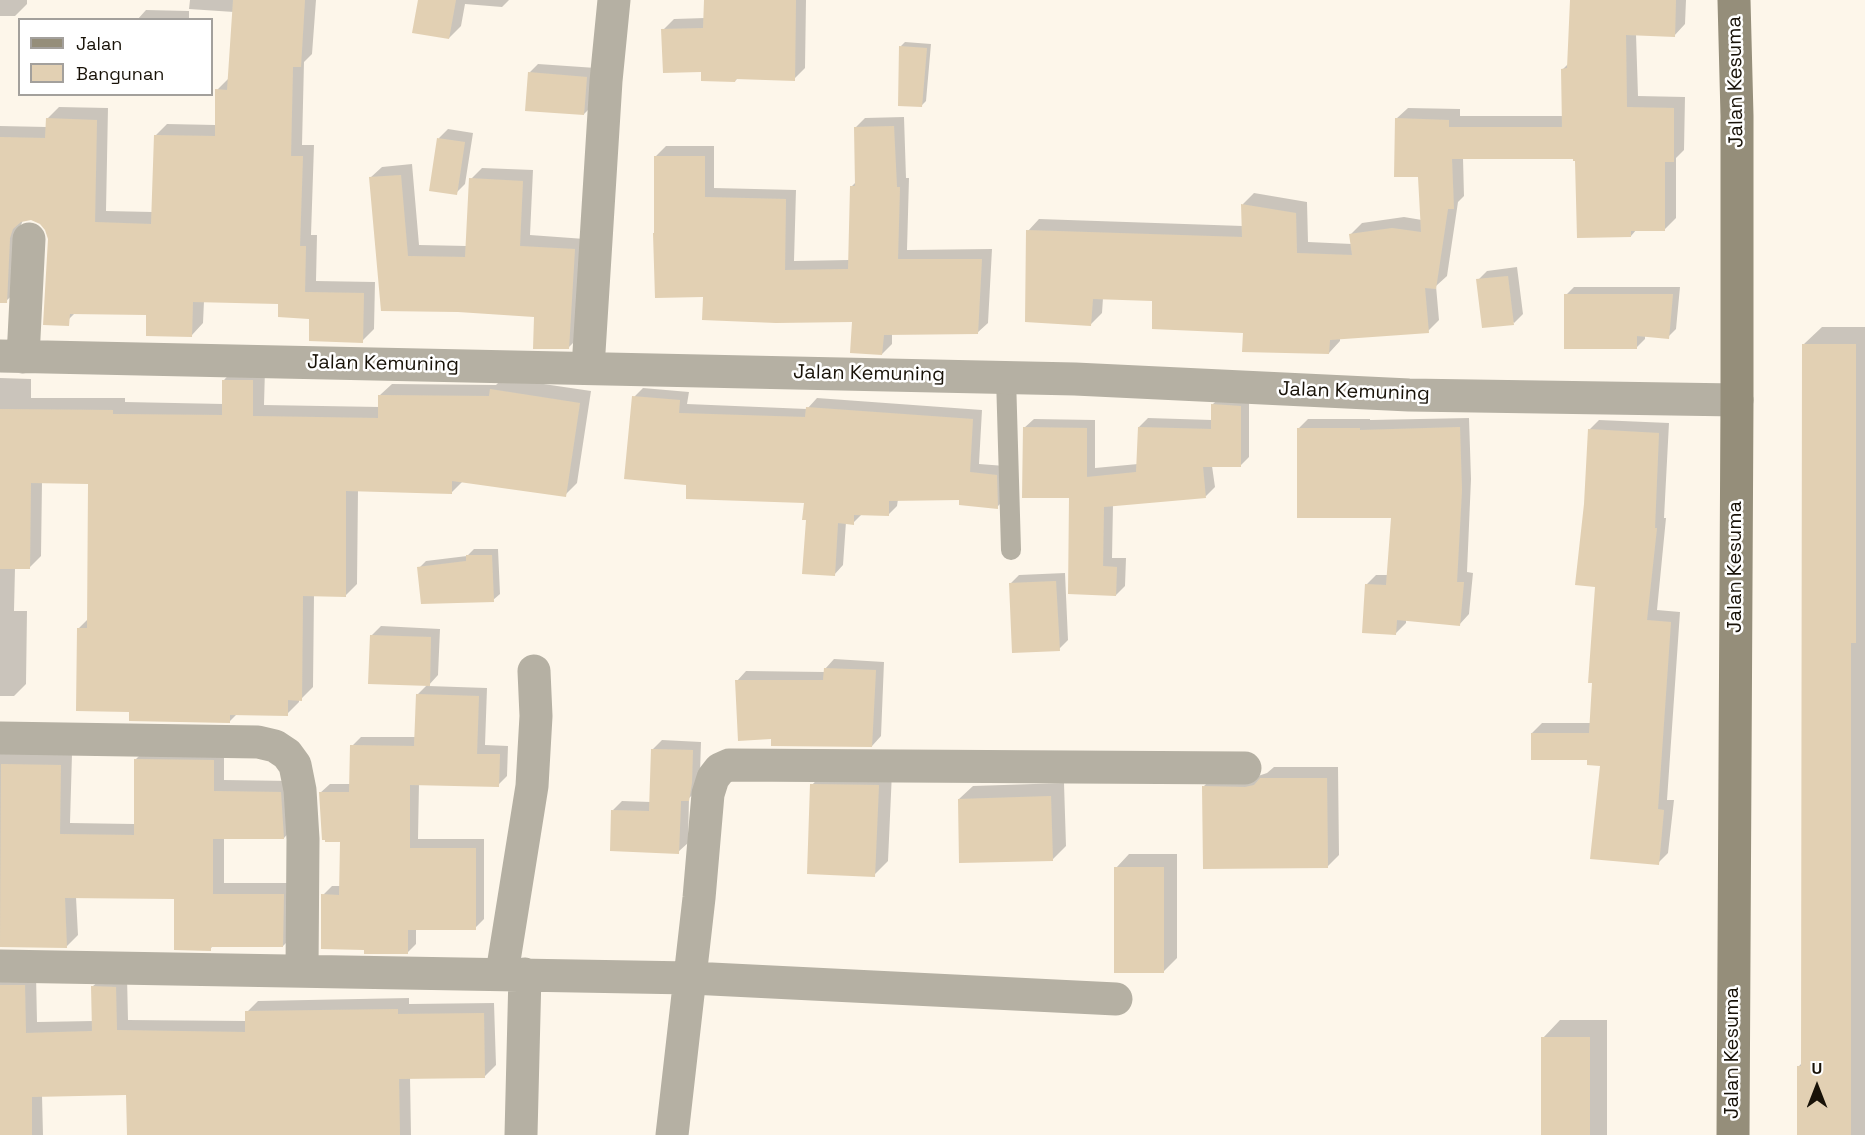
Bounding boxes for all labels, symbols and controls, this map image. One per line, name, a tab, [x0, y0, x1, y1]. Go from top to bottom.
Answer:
street label: Jalan Kesuma	[1723, 16, 1749, 148]
legend	[18, 18, 213, 96]
text: Jalan	[76, 32, 122, 55]
text: Bangunan	[76, 62, 164, 85]
street label: Jalan Kemuning	[307, 351, 459, 377]
street label: Jalan Kemuning	[793, 361, 945, 387]
street label: Jalan Kemuning	[1278, 377, 1430, 407]
street label: Jalan Kesuma	[1724, 501, 1748, 633]
street label: Jalan Kesuma	[1721, 987, 1745, 1119]
north arrow	[1787, 1057, 1847, 1117]
text: U	[1812, 1058, 1822, 1079]

